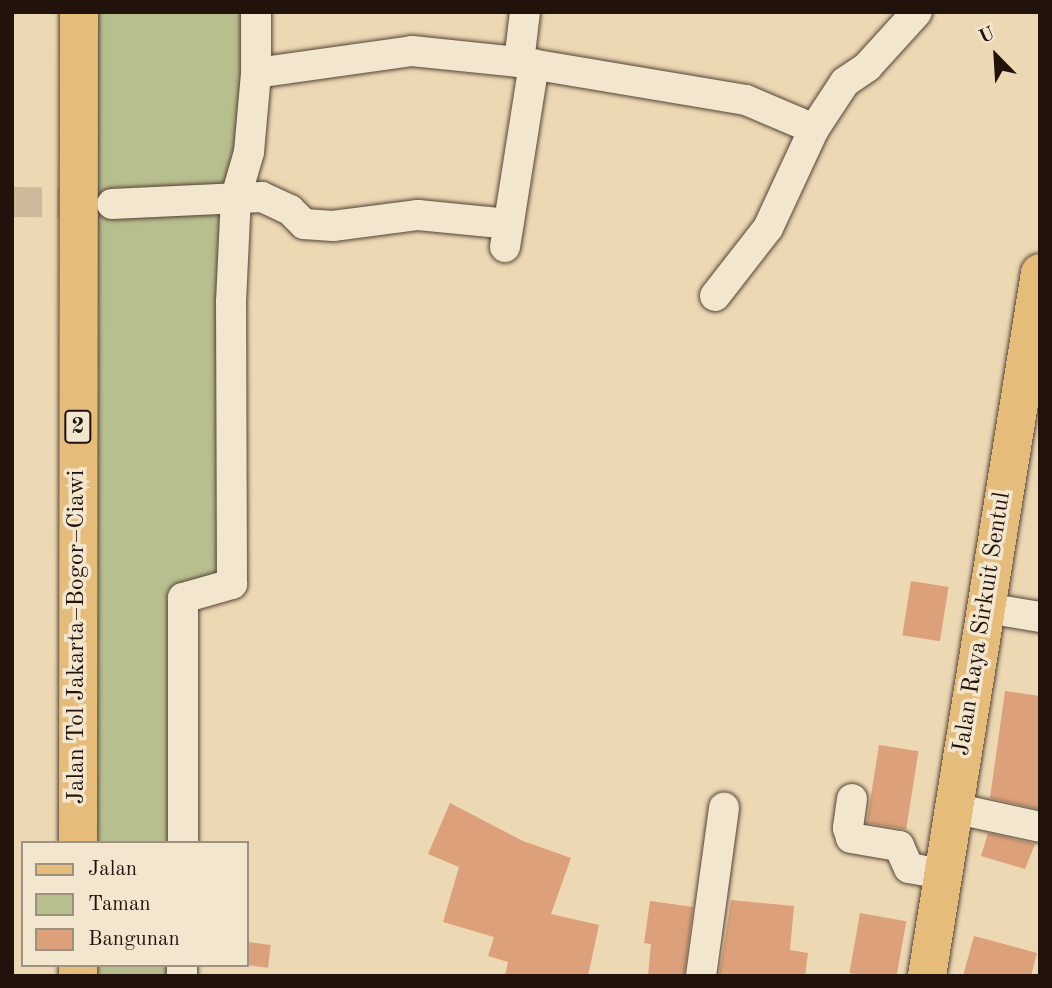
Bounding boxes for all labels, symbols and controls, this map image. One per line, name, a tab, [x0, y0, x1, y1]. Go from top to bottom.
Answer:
north arrow	[961, 21, 1031, 91]
text: U	[976, 25, 998, 48]
road number: 2	[64, 408, 92, 446]
street label: Jalan Tol Jakarta–Bogor–Ciawi	[64, 470, 92, 804]
street label: Jalan Raya Sirkuit Sentul	[948, 490, 1018, 758]
legend	[21, 841, 248, 967]
text: Jalan	[88, 859, 137, 880]
text: Taman	[88, 894, 151, 915]
text: Bangunan	[88, 929, 180, 950]

